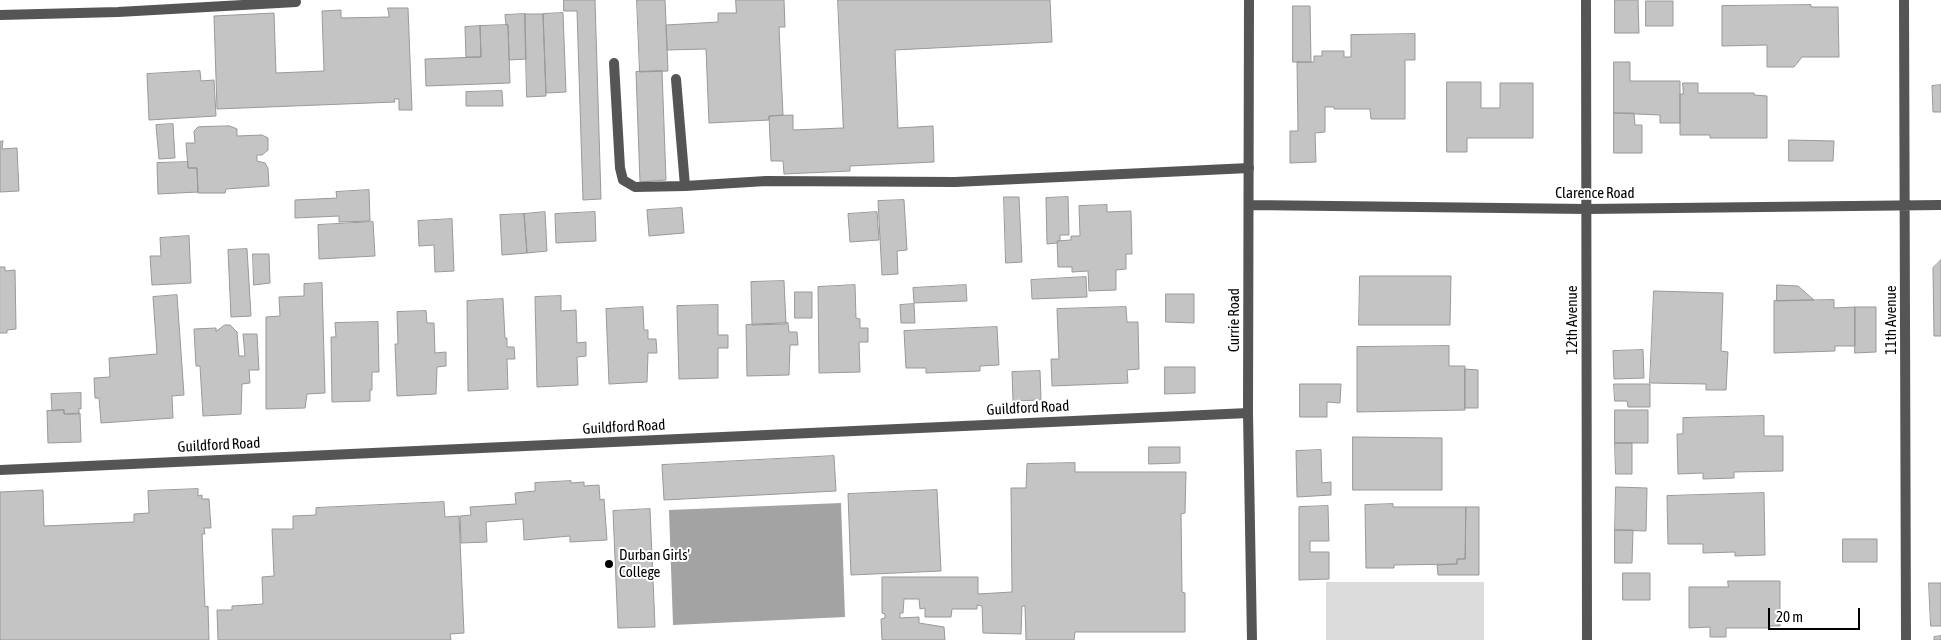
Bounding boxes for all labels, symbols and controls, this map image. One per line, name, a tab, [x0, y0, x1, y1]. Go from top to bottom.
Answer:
street label: Clarence Road	[1555, 184, 1635, 202]
street label: 12th Avenue	[1563, 285, 1581, 355]
street label: 11th Avenue	[1882, 285, 1900, 355]
street label: Currie Road	[1225, 288, 1243, 352]
street label: Guildford Road	[986, 397, 1070, 419]
street label: Guildford Road	[582, 416, 666, 438]
street label: Guildford Road	[177, 434, 261, 456]
place label: Durban Girls' College	[619, 546, 690, 581]
marker: Durban Girls' College	[603, 558, 615, 570]
scale bar	[1771, 598, 1864, 630]
text: 20 m	[1776, 608, 1803, 625]

